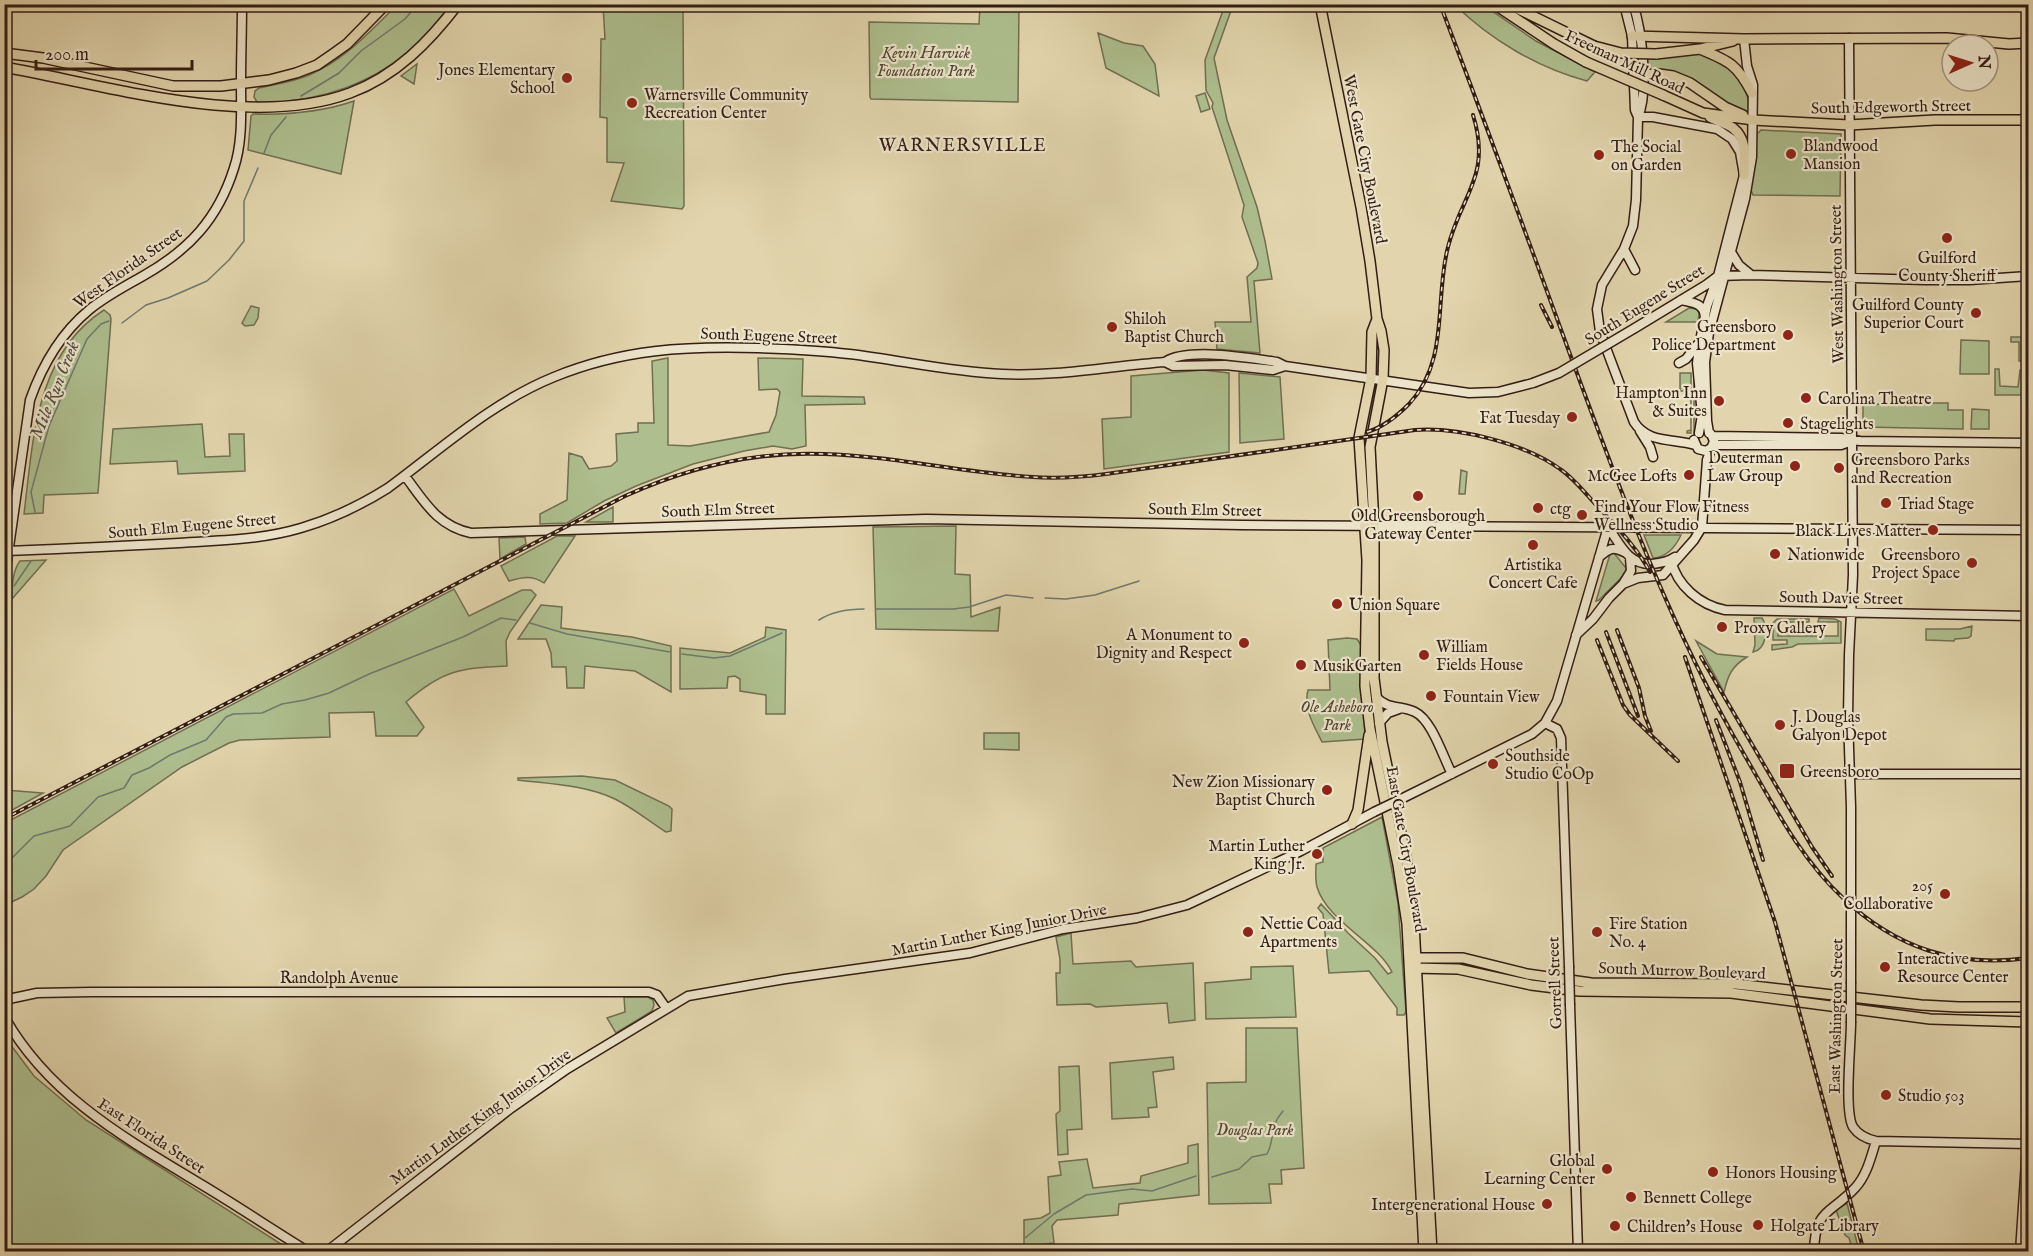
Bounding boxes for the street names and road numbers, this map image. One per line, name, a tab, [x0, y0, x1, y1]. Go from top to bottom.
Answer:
street label: Freeman Mill Road	[1561, 26, 1688, 99]
street label: West Gate City Boulevard	[1338, 73, 1390, 246]
street label: South Edgeworth Street	[1811, 97, 1972, 119]
street label: West Washington Street	[1827, 204, 1849, 364]
street label: West Florida Street	[70, 223, 187, 314]
street label: South Eugene Street	[1582, 261, 1709, 350]
street label: South Eugene Street	[700, 325, 838, 349]
street label: South Elm Street	[661, 499, 776, 523]
street label: South Elm Street	[1148, 500, 1262, 522]
street label: South Elm Eugene Street	[107, 510, 277, 544]
street label: South Davie Street	[1779, 588, 1904, 610]
street label: East Gate City Boulevard	[1381, 765, 1430, 935]
street label: Martin Luther King Junior Drive	[890, 900, 1109, 962]
street label: Gorrell Street	[1544, 936, 1568, 1029]
street label: East Washington Street	[1826, 938, 1848, 1094]
street label: South Murrow Boulevard	[1598, 959, 1766, 985]
street label: Randolph Avenue	[280, 969, 398, 989]
street label: Martin Luther King Junior Drive	[387, 1045, 576, 1190]
street label: East Florida Street	[93, 1094, 209, 1179]

